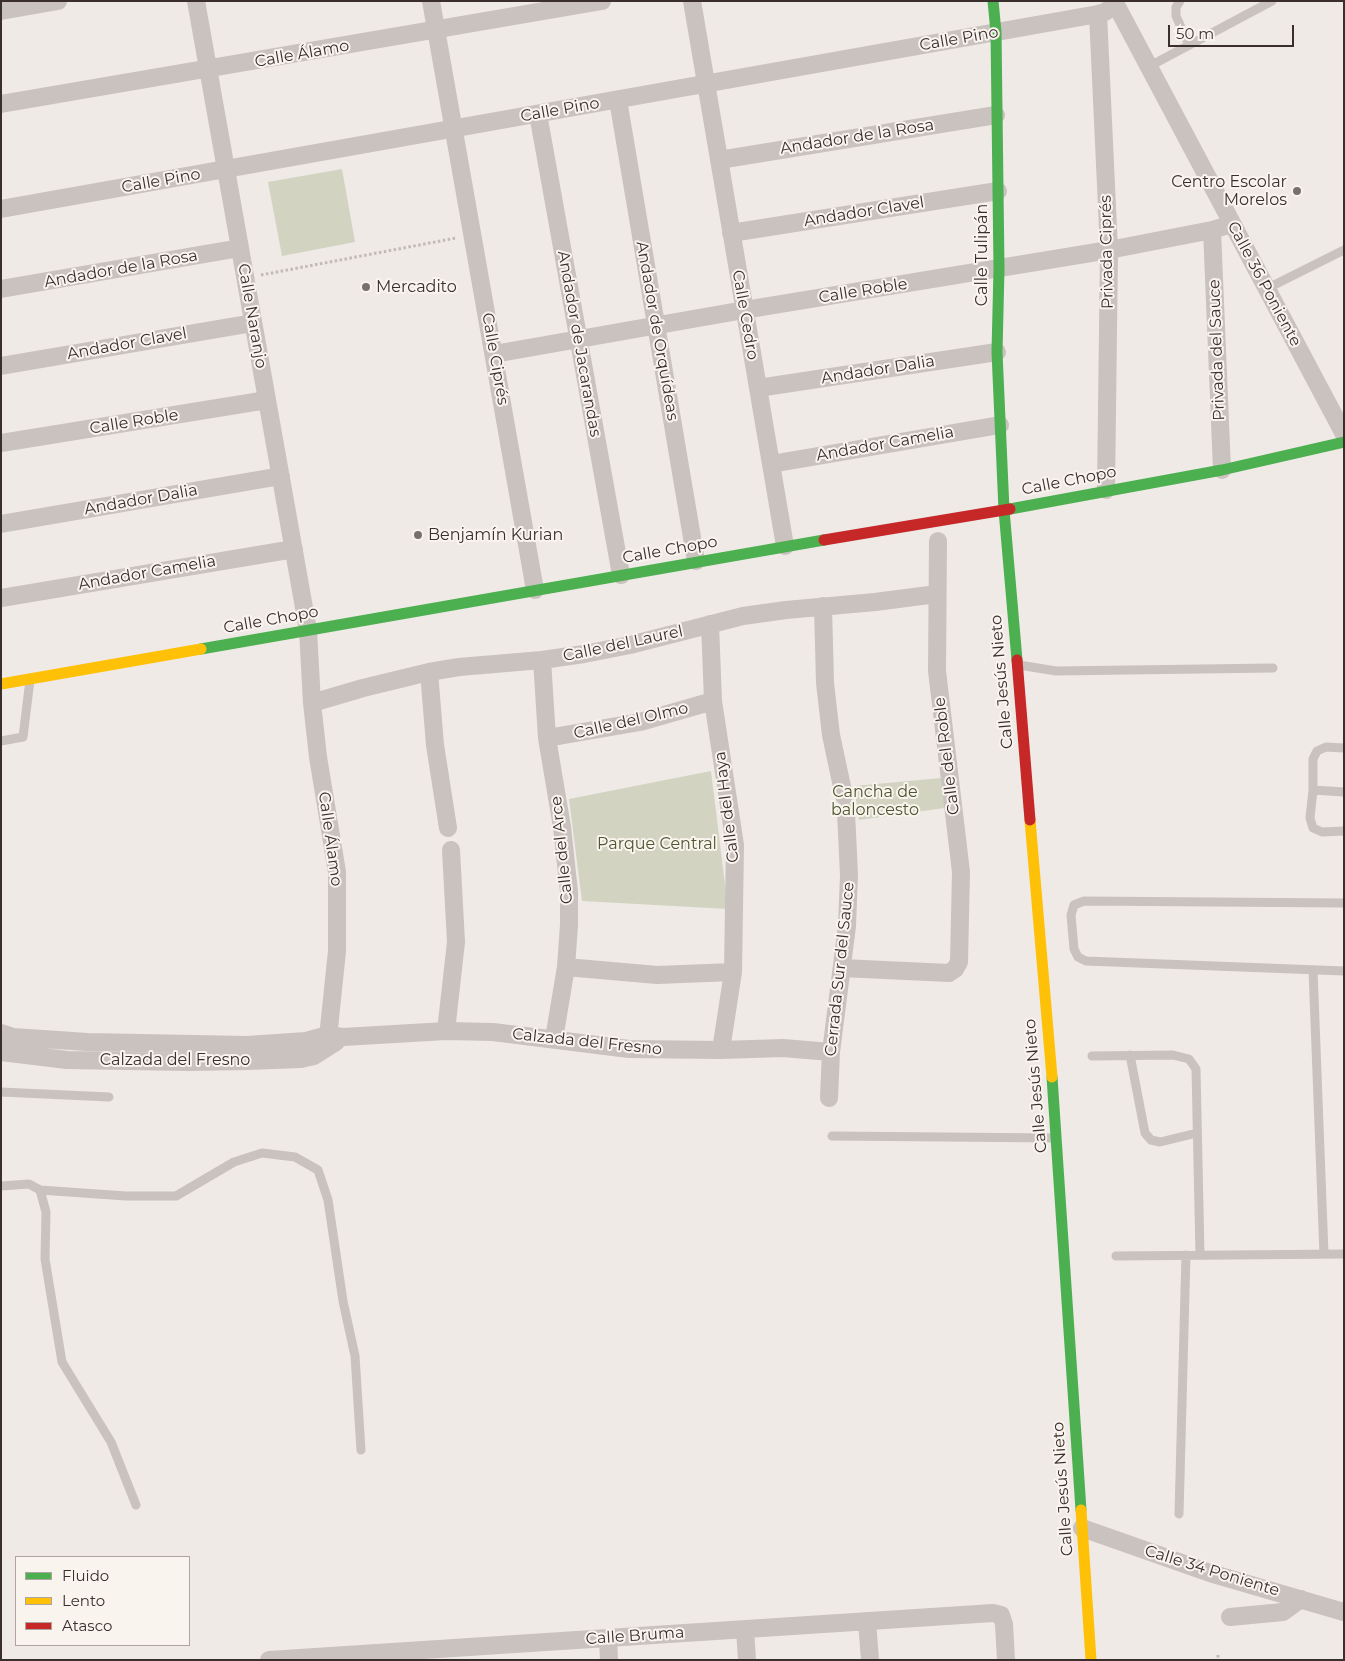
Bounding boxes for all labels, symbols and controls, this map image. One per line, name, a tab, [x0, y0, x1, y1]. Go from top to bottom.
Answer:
scale bar	[1170, 15, 1296, 47]
street label: Calle Pino	[918, 23, 1000, 55]
text: 50 m	[1176, 24, 1214, 43]
street label: Calle Álamo	[253, 36, 351, 72]
street label: Calle Pino	[519, 94, 601, 126]
street label: Andador de la Rosa	[779, 115, 935, 159]
street label: Calle Pino	[120, 165, 202, 197]
place label: Centro Escolar Morelos	[1171, 172, 1287, 210]
marker: Centro Escolar Morelos	[1291, 185, 1303, 197]
street label: Andador Clavel	[803, 193, 925, 231]
street label: Privada Ciprés	[1096, 195, 1118, 309]
street label: Calle Tulipán	[972, 204, 992, 306]
street label: Calle 36 Poniente	[1223, 218, 1305, 350]
street label: Andador de Orquídeas	[632, 240, 682, 422]
street label: Andador de la Rosa	[43, 246, 199, 292]
street label: Andador de Jacarandas	[553, 249, 605, 439]
street label: Calle Naranjo	[233, 262, 271, 370]
street label: Calle Cedro	[728, 269, 762, 361]
street label: Calle Roble	[817, 275, 909, 307]
place label: Mercadito	[376, 277, 457, 297]
street label: Privada del Sauce	[1205, 279, 1229, 421]
marker: Mercadito	[360, 281, 372, 293]
street label: Calle Ciprés	[477, 311, 513, 407]
street label: Andador Clavel	[66, 324, 188, 364]
street label: Andador Dalia	[820, 352, 936, 388]
street label: Calle Roble	[88, 406, 180, 438]
street label: Andador Camelia	[815, 422, 955, 466]
street label: Calle Chopo	[1020, 462, 1118, 500]
street label: Andador Dalia	[83, 481, 199, 519]
place label: Benjamín Kurian	[428, 525, 563, 545]
marker: Benjamín Kurian	[412, 529, 424, 541]
street label: Calle Chopo	[621, 532, 719, 568]
street label: Andador Camelia	[77, 551, 217, 595]
street label: Calle Chopo	[222, 602, 320, 638]
street label: Calle Jesús Nieto	[987, 614, 1017, 750]
street label: Calle del Laurel	[561, 622, 685, 666]
street label: Calle del Roble	[930, 696, 964, 816]
street label: Calle del Olmo	[572, 699, 690, 743]
street label: Calle del Haya	[711, 750, 743, 864]
park label: Cancha de baloncesto	[831, 782, 919, 820]
street label: Calle Álamo	[314, 790, 346, 888]
street label: Calle del Arce	[547, 795, 577, 905]
park label: Parque Central	[597, 834, 717, 854]
street label: Cerrada Sur del Sauce	[821, 881, 859, 1057]
street label: Calle Jesús Nieto	[1021, 1018, 1051, 1154]
street label: Calzada del Fresno	[511, 1025, 663, 1059]
street label: Calzada del Fresno	[100, 1050, 250, 1070]
street label: Calle Jesús Nieto	[1049, 1421, 1077, 1557]
street label: Calle 34 Poniente	[1142, 1541, 1282, 1601]
legend	[15, 1556, 190, 1646]
text: Fluido	[62, 1566, 109, 1585]
text: Lento	[62, 1591, 105, 1610]
text: Atasco	[62, 1616, 112, 1635]
street label: Calle Bruma	[585, 1623, 685, 1649]

